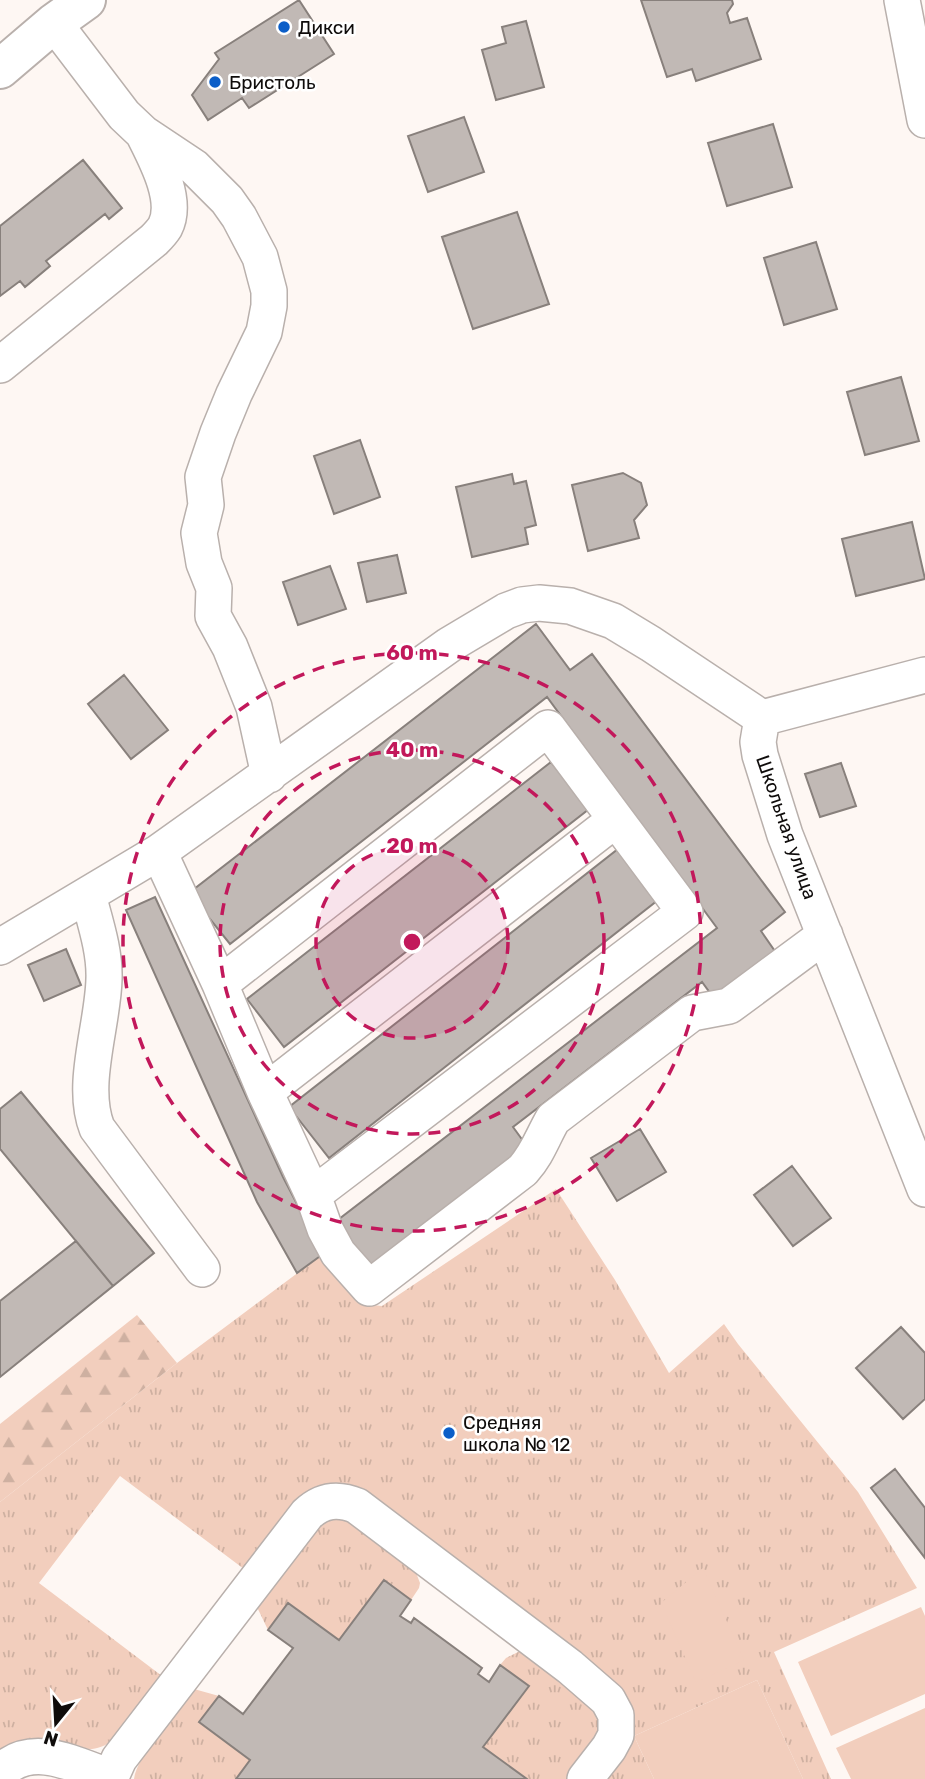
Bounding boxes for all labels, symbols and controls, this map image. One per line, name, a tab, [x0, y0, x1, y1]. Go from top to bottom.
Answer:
place label: Дикси	[298, 16, 355, 39]
marker: Дикси	[276, 19, 292, 35]
place label: Бристоль	[229, 71, 316, 94]
marker: Бристоль	[207, 74, 223, 90]
text: 60 m	[386, 640, 438, 665]
text: 40 m	[386, 737, 438, 762]
street label: Школьная улица	[751, 752, 822, 902]
text: 20 m	[386, 833, 438, 858]
centre of rings	[400, 930, 424, 954]
place label: Средняя школа № 12	[463, 1411, 571, 1456]
marker: Средняя школа № 12	[441, 1425, 457, 1441]
north arrow	[21, 1688, 91, 1758]
text: N	[41, 1726, 61, 1752]

